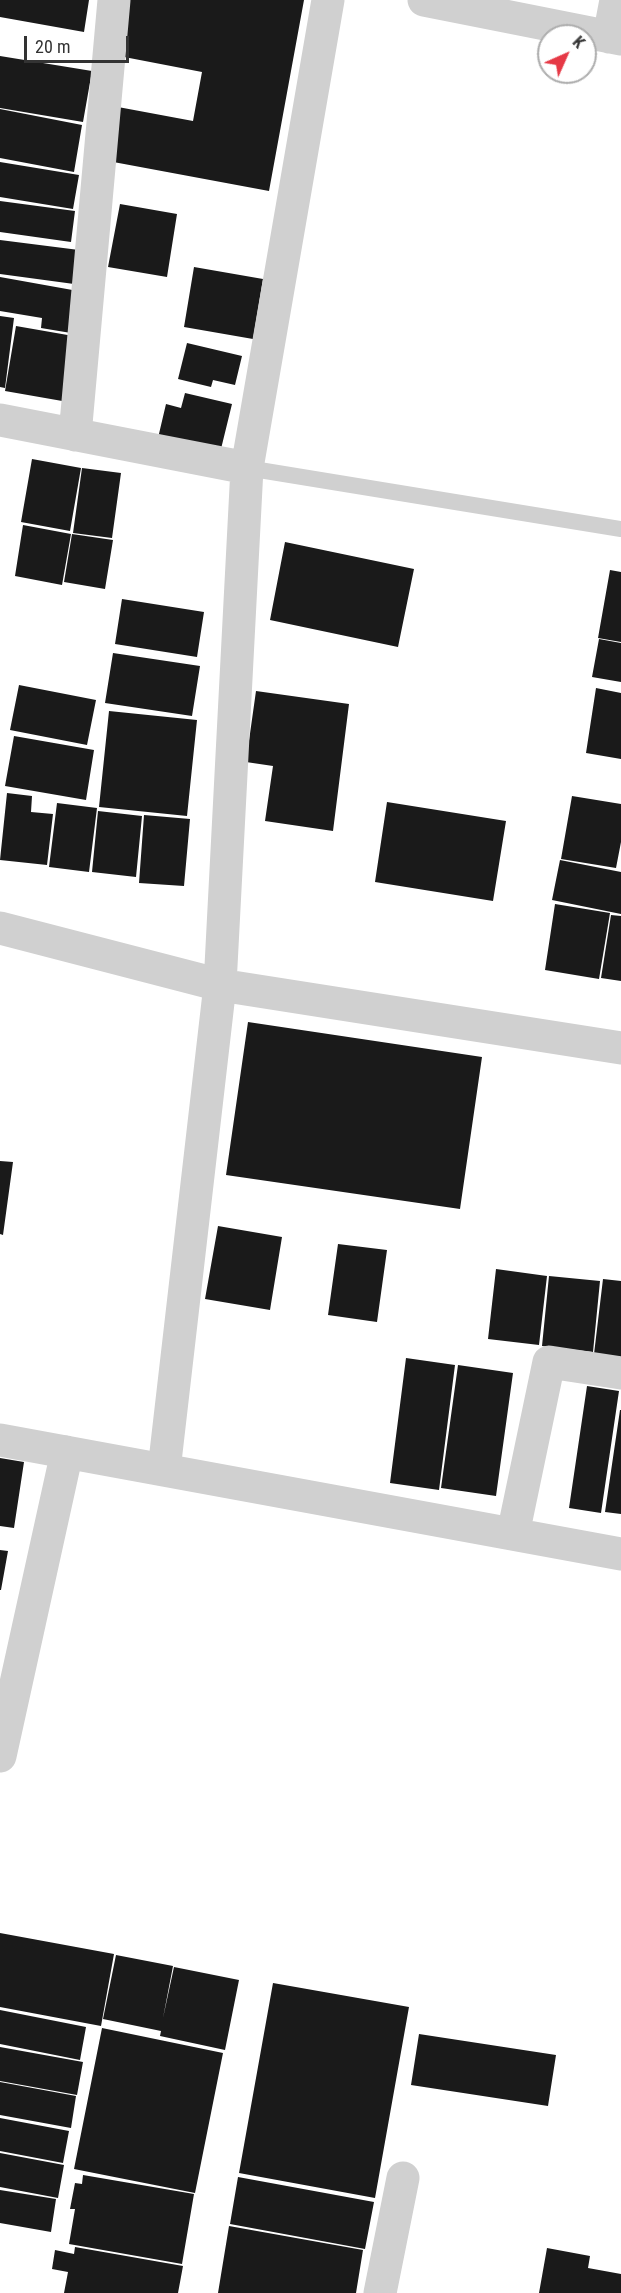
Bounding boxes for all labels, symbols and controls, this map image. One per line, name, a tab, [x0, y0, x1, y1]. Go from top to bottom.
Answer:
scale bar	[27, 24, 132, 62]
north arrow	[537, 24, 597, 84]
text: K	[569, 32, 589, 52]
text: 20 m	[35, 36, 70, 57]

